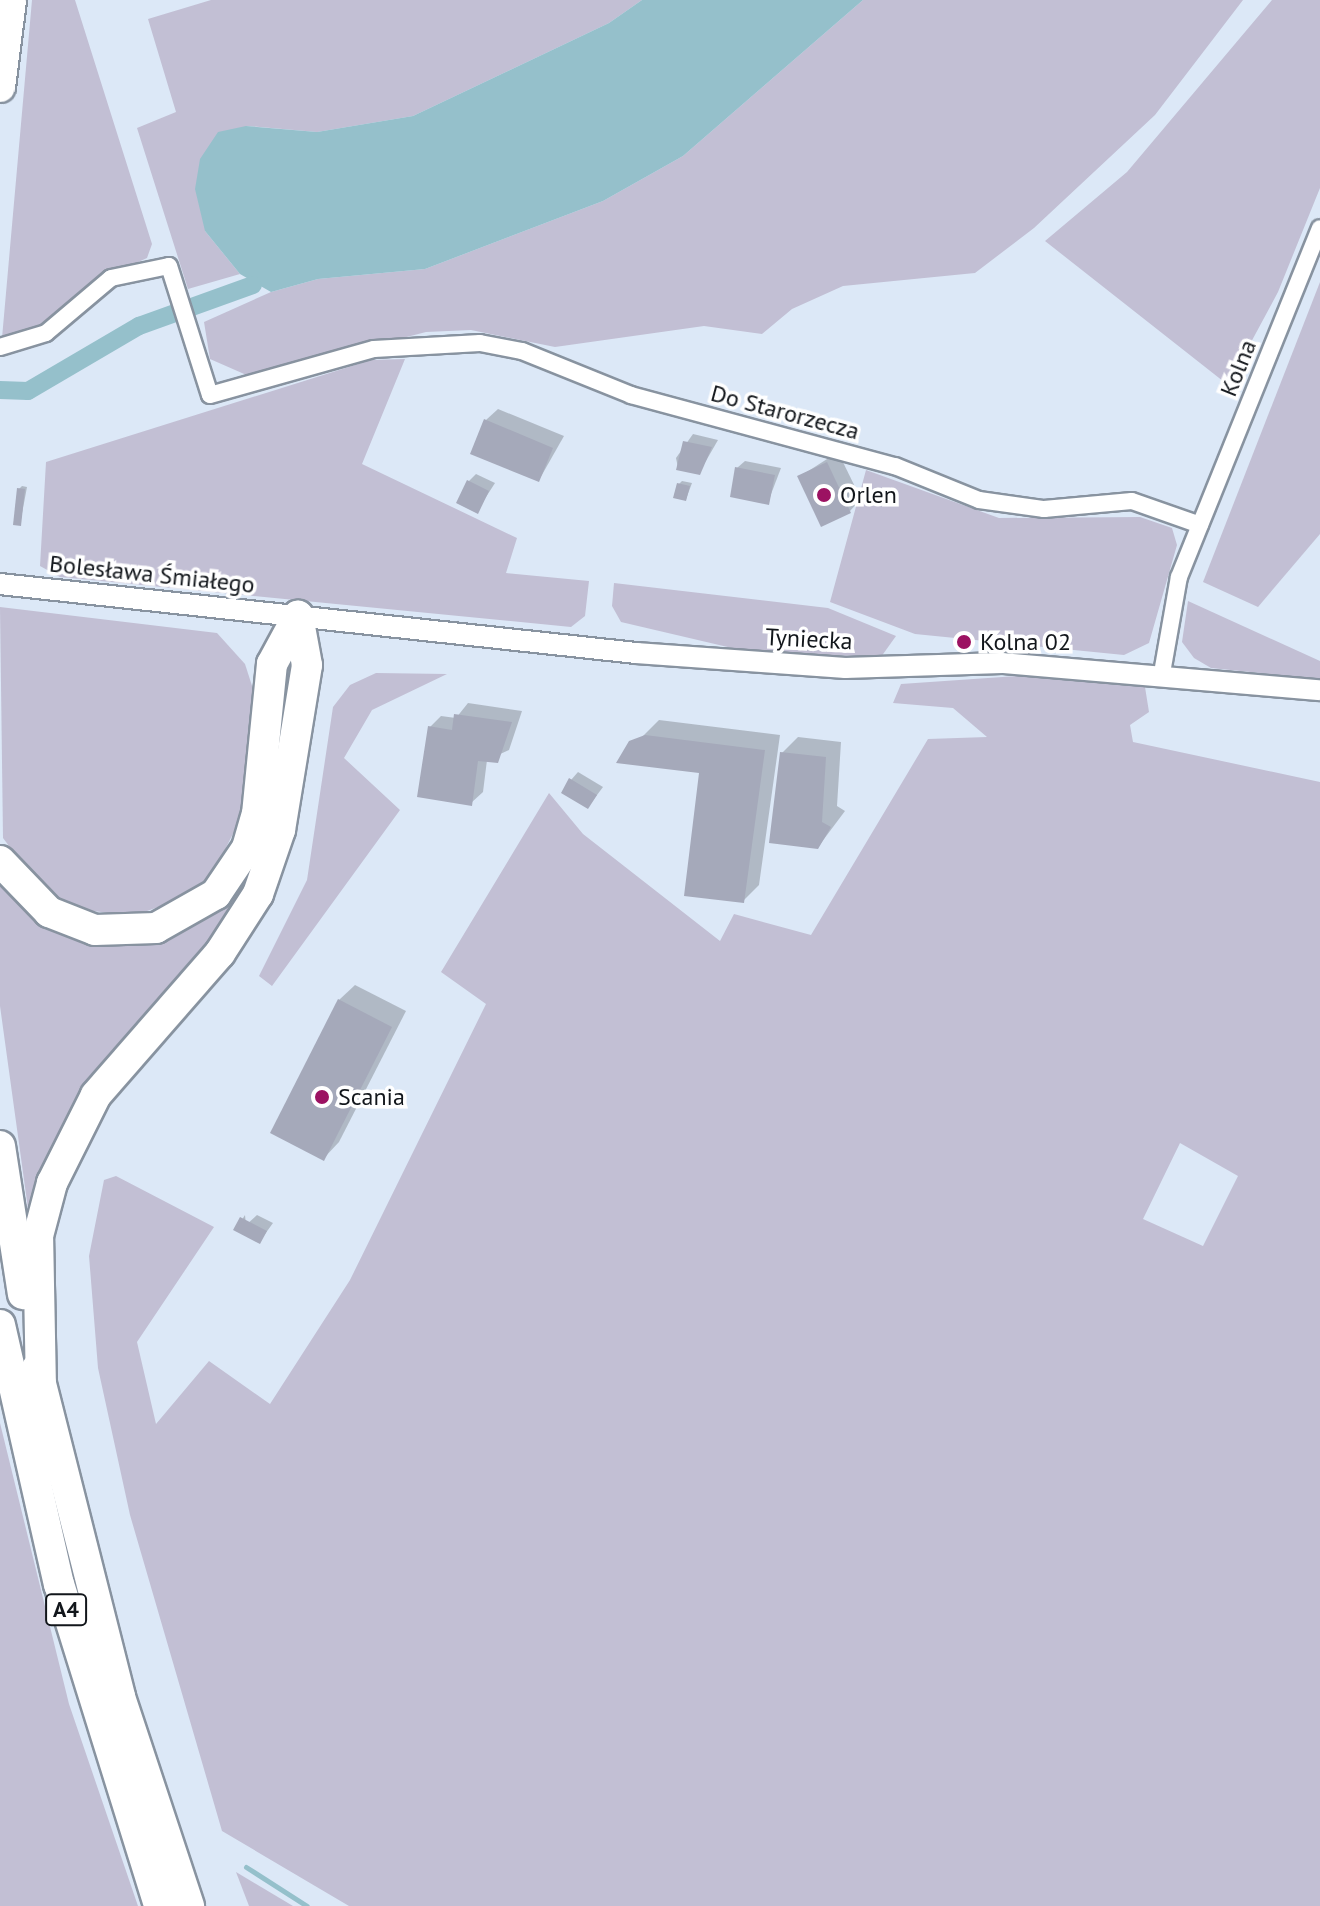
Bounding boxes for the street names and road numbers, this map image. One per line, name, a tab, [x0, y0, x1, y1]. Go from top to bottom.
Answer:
street label: Kolna	[1214, 336, 1262, 400]
street label: Do Starorzecza	[708, 378, 862, 446]
street label: Bolesława Śmiałego	[48, 549, 256, 599]
street label: Tyniecka	[765, 622, 853, 656]
road number: A4	[44, 1592, 88, 1628]

